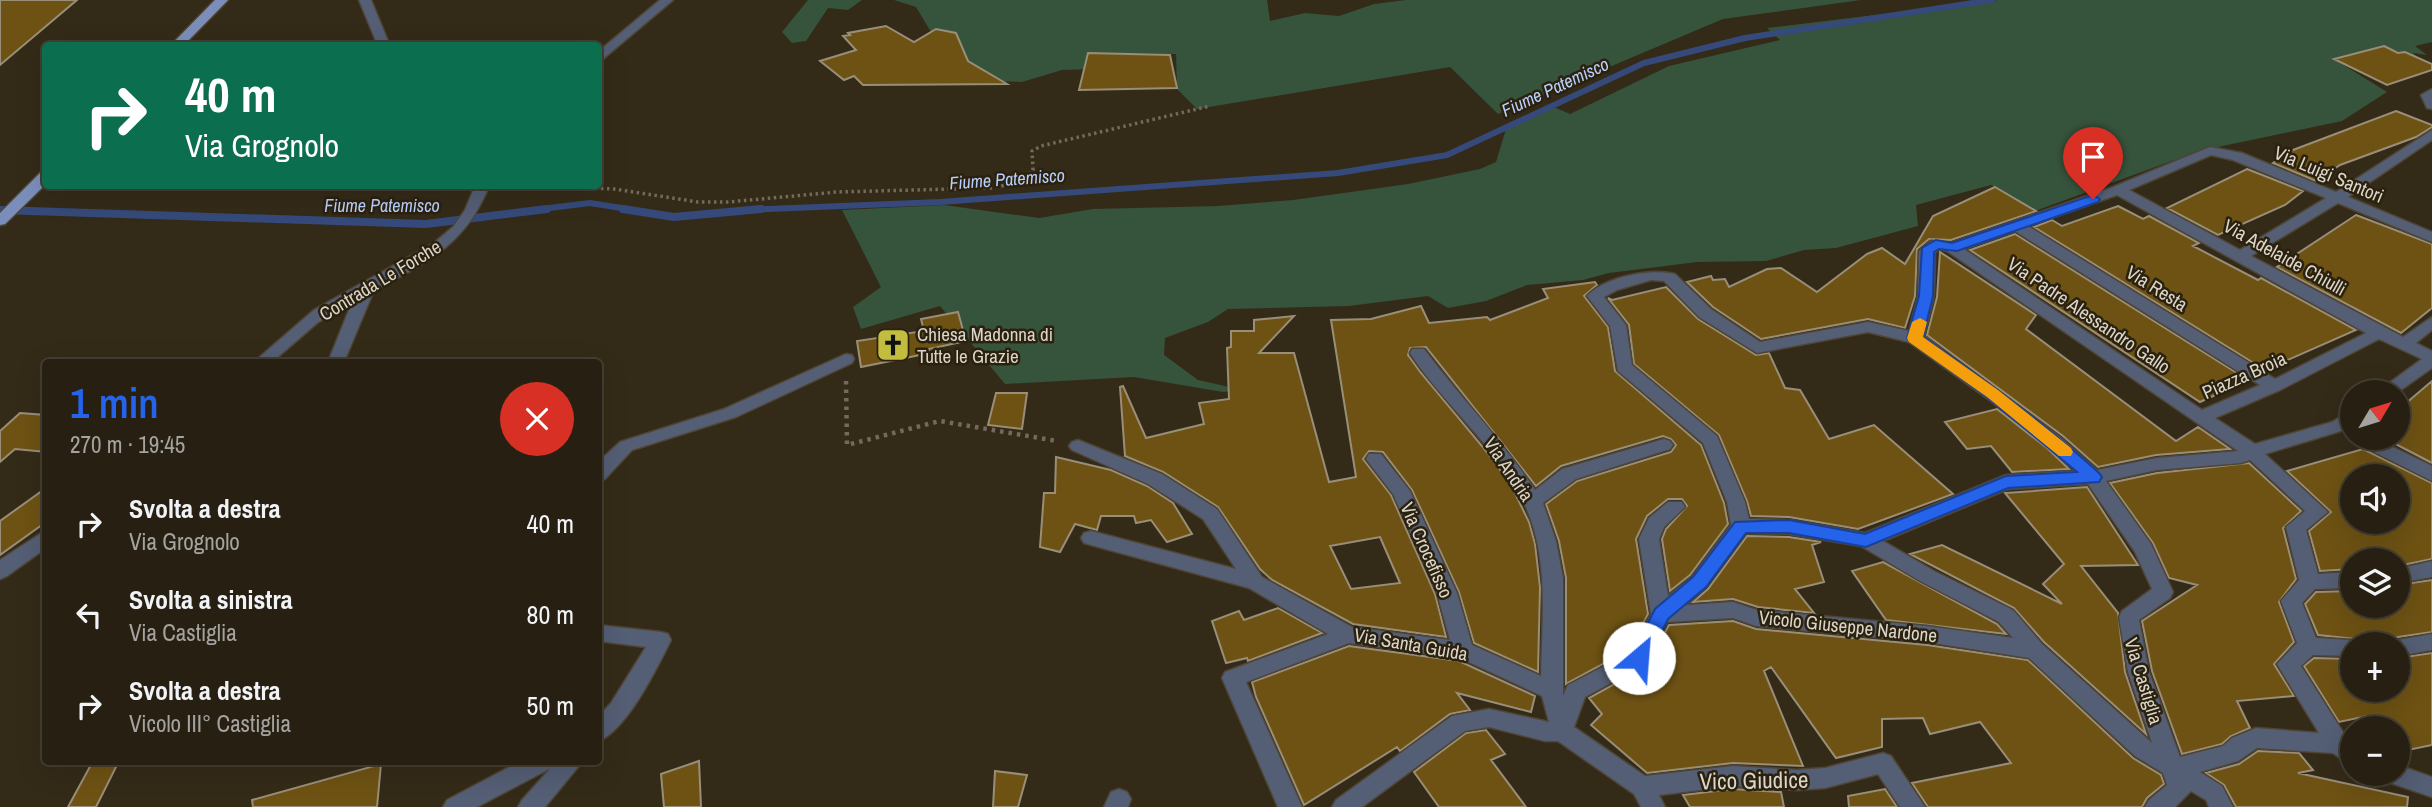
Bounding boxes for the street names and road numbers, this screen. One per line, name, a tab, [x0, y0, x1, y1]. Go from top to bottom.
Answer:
street label: Via Luigi Santori	[2270, 139, 2388, 209]
street label: Via Adelaide Chiulli	[2219, 213, 2351, 301]
street label: Contrada Le Forche	[314, 233, 446, 327]
street label: Via Padre Alessandro Gallo	[2002, 251, 2176, 379]
street label: Via Resta	[2121, 259, 2193, 317]
street label: Piazza Broia	[2198, 345, 2290, 405]
street label: Via Andria	[1478, 432, 1540, 507]
street label: Via Crocefisso	[1394, 498, 1460, 602]
street label: Vicolo Giuseppe Nardone	[1758, 604, 1938, 648]
street label: Via Santa Guida	[1352, 621, 1470, 667]
street label: Via Castiglia	[2119, 635, 2170, 728]
street label: Vico Giudice	[1699, 764, 1809, 796]

